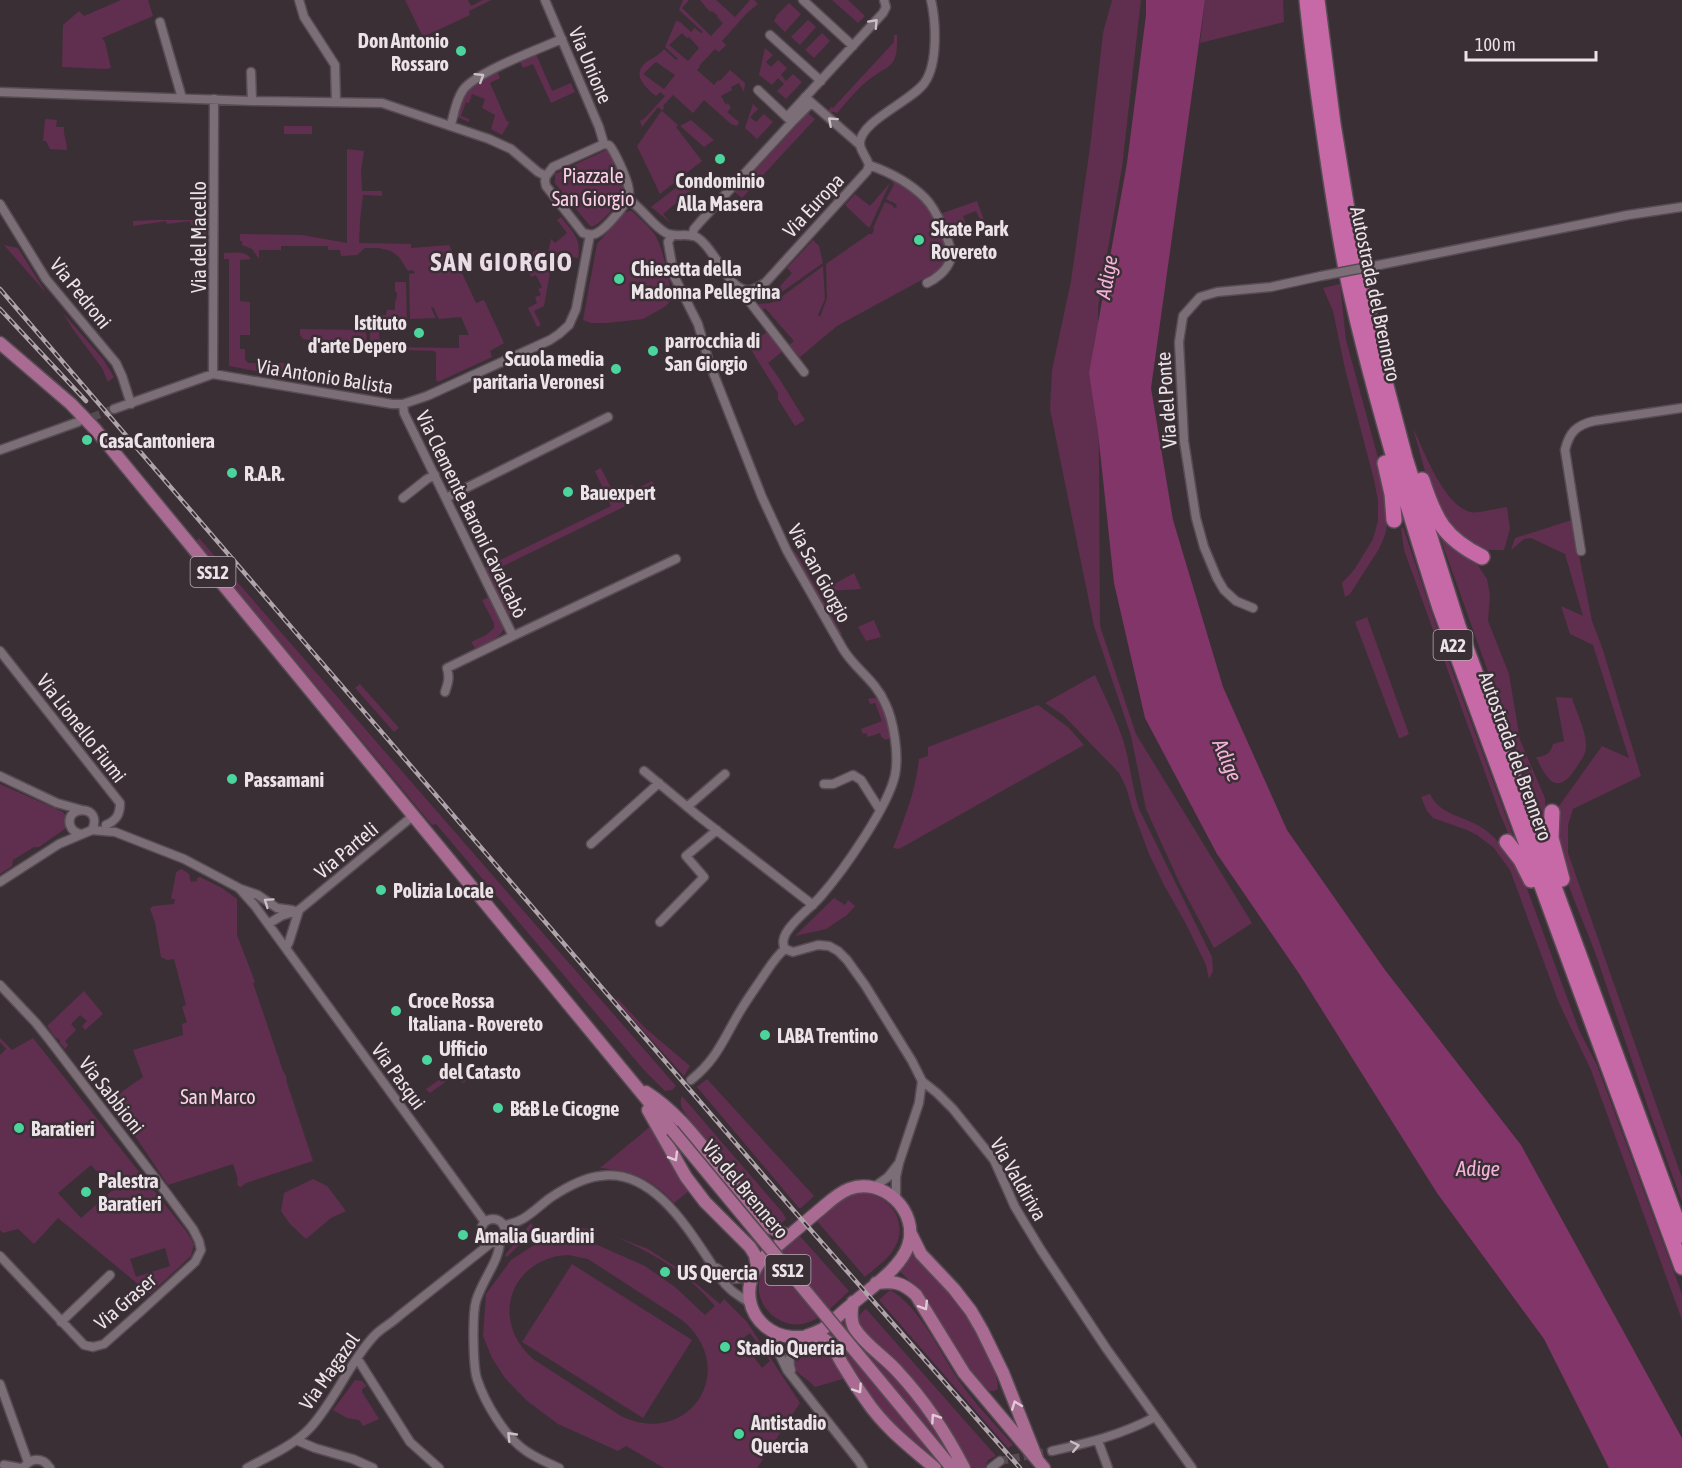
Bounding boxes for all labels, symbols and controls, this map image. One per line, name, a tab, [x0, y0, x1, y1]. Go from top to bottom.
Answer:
one-way arrow	[867, 20, 878, 30]
street label: Via Unione	[565, 23, 617, 107]
scale bar	[1466, 24, 1596, 62]
place label: Don Antonio Rossaro	[358, 29, 449, 75]
text: 100 m	[1475, 34, 1516, 55]
marker: Don Antonio Rossaro	[454, 44, 468, 58]
one-way arrow	[473, 74, 484, 85]
one-way arrow	[829, 117, 839, 128]
marker: Condominio Alla Masera	[713, 152, 727, 166]
park label: Piazzale San Giorgio	[552, 164, 634, 210]
street label: Via Europa	[778, 168, 848, 242]
place label: Condominio Alla Masera	[675, 169, 765, 215]
street label: Via del Macello	[187, 181, 210, 293]
street label: Autostrada del Brennero	[1346, 204, 1406, 384]
place label: Skate Park Rovereto	[931, 217, 1008, 263]
marker: Skate Park Rovereto	[912, 233, 926, 247]
district label: SAN GIORGIO	[431, 247, 574, 277]
street label: Via Pedroni	[46, 253, 116, 333]
water label: Adige	[1090, 253, 1122, 302]
place label: Chiesetta della Madonna Pellegrina	[631, 257, 780, 303]
marker: Chiesetta della Madonna Pellegrina	[612, 272, 626, 286]
place label: Istituto d'arte Depero	[308, 311, 407, 357]
marker: Istituto d'arte Depero	[412, 326, 426, 340]
place label: parrocchia di San Giorgio	[665, 329, 760, 375]
marker: parrocchia di San Giorgio	[646, 344, 660, 358]
place label: Scuola media paritaria Veronesi	[473, 347, 604, 393]
street label: Via del Ponte	[1151, 351, 1181, 449]
street label: Via Antonio Balista	[255, 354, 395, 398]
marker: Scuola media paritaria Veronesi	[609, 362, 623, 376]
street label: Via Clemente Baroni Cavalcabò	[412, 407, 532, 621]
place label: CasaCantoniera	[99, 429, 215, 452]
marker: CasaCantoniera	[80, 433, 94, 447]
place label: R.A.R.	[244, 462, 285, 485]
marker: R.A.R.	[225, 466, 239, 480]
place label: Bauexpert	[580, 481, 656, 504]
marker: Bauexpert	[561, 485, 575, 499]
street label: Via San Giorgio	[783, 520, 857, 626]
road number: SS12	[190, 557, 236, 587]
road number: A22	[1434, 630, 1472, 660]
street label: Autostrada del Brennero	[1475, 668, 1557, 844]
street label: Via Lionello Fiumi	[33, 669, 131, 787]
water label: Adige	[1208, 734, 1248, 785]
place label: Passamani	[244, 768, 324, 791]
marker: Passamani	[225, 772, 239, 786]
street label: Via Parteli	[310, 817, 382, 883]
place label: Polizia Locale	[393, 879, 494, 902]
marker: Polizia Locale	[374, 883, 388, 897]
one-way arrow	[263, 898, 274, 909]
place label: Croce Rossa Italiana - Rovereto	[408, 989, 543, 1035]
marker: Croce Rossa Italiana - Rovereto	[389, 1004, 403, 1018]
place label: LABA Trentino	[777, 1024, 878, 1047]
marker: LABA Trentino	[758, 1028, 772, 1042]
place label: Ufficio del Catasto	[439, 1037, 521, 1083]
street label: Via Pasqui	[367, 1039, 431, 1113]
street label: Via Sabbioni	[75, 1052, 149, 1138]
marker: Ufficio del Catasto	[420, 1053, 434, 1067]
park label: San Marco	[180, 1085, 256, 1108]
place label: B&B Le Cicogne	[510, 1097, 619, 1120]
marker: B&B Le Cicogne	[491, 1101, 505, 1115]
place label: Baratieri	[31, 1117, 95, 1140]
marker: Baratieri	[12, 1121, 26, 1135]
street label: Via Valdiriva	[986, 1133, 1052, 1225]
street label: Via del Brennero	[698, 1135, 794, 1243]
one-way arrow	[667, 1151, 679, 1161]
water label: Adige	[1455, 1156, 1500, 1180]
place label: Palestra Baratieri	[98, 1169, 162, 1215]
marker: Palestra Baratieri	[79, 1185, 93, 1199]
place label: Amalia Guardini	[474, 1224, 594, 1247]
marker: Amalia Guardini	[456, 1228, 470, 1242]
road number: SS12	[766, 1255, 810, 1285]
place label: US Quercia	[677, 1261, 758, 1284]
marker: US Quercia	[658, 1265, 672, 1279]
street label: Via Graser	[90, 1267, 161, 1334]
one-way arrow	[916, 1300, 928, 1310]
street label: Via Magazol	[294, 1328, 364, 1414]
place label: Stadio Quercia	[737, 1336, 844, 1359]
marker: Stadio Quercia	[718, 1340, 732, 1354]
one-way arrow	[851, 1382, 862, 1393]
one-way arrow	[1011, 1400, 1023, 1411]
place label: Antistadio Quercia	[750, 1411, 826, 1457]
one-way arrow	[931, 1413, 942, 1424]
marker: Antistadio Quercia	[732, 1427, 746, 1441]
one-way arrow	[507, 1432, 518, 1443]
one-way arrow	[1070, 1440, 1080, 1453]

